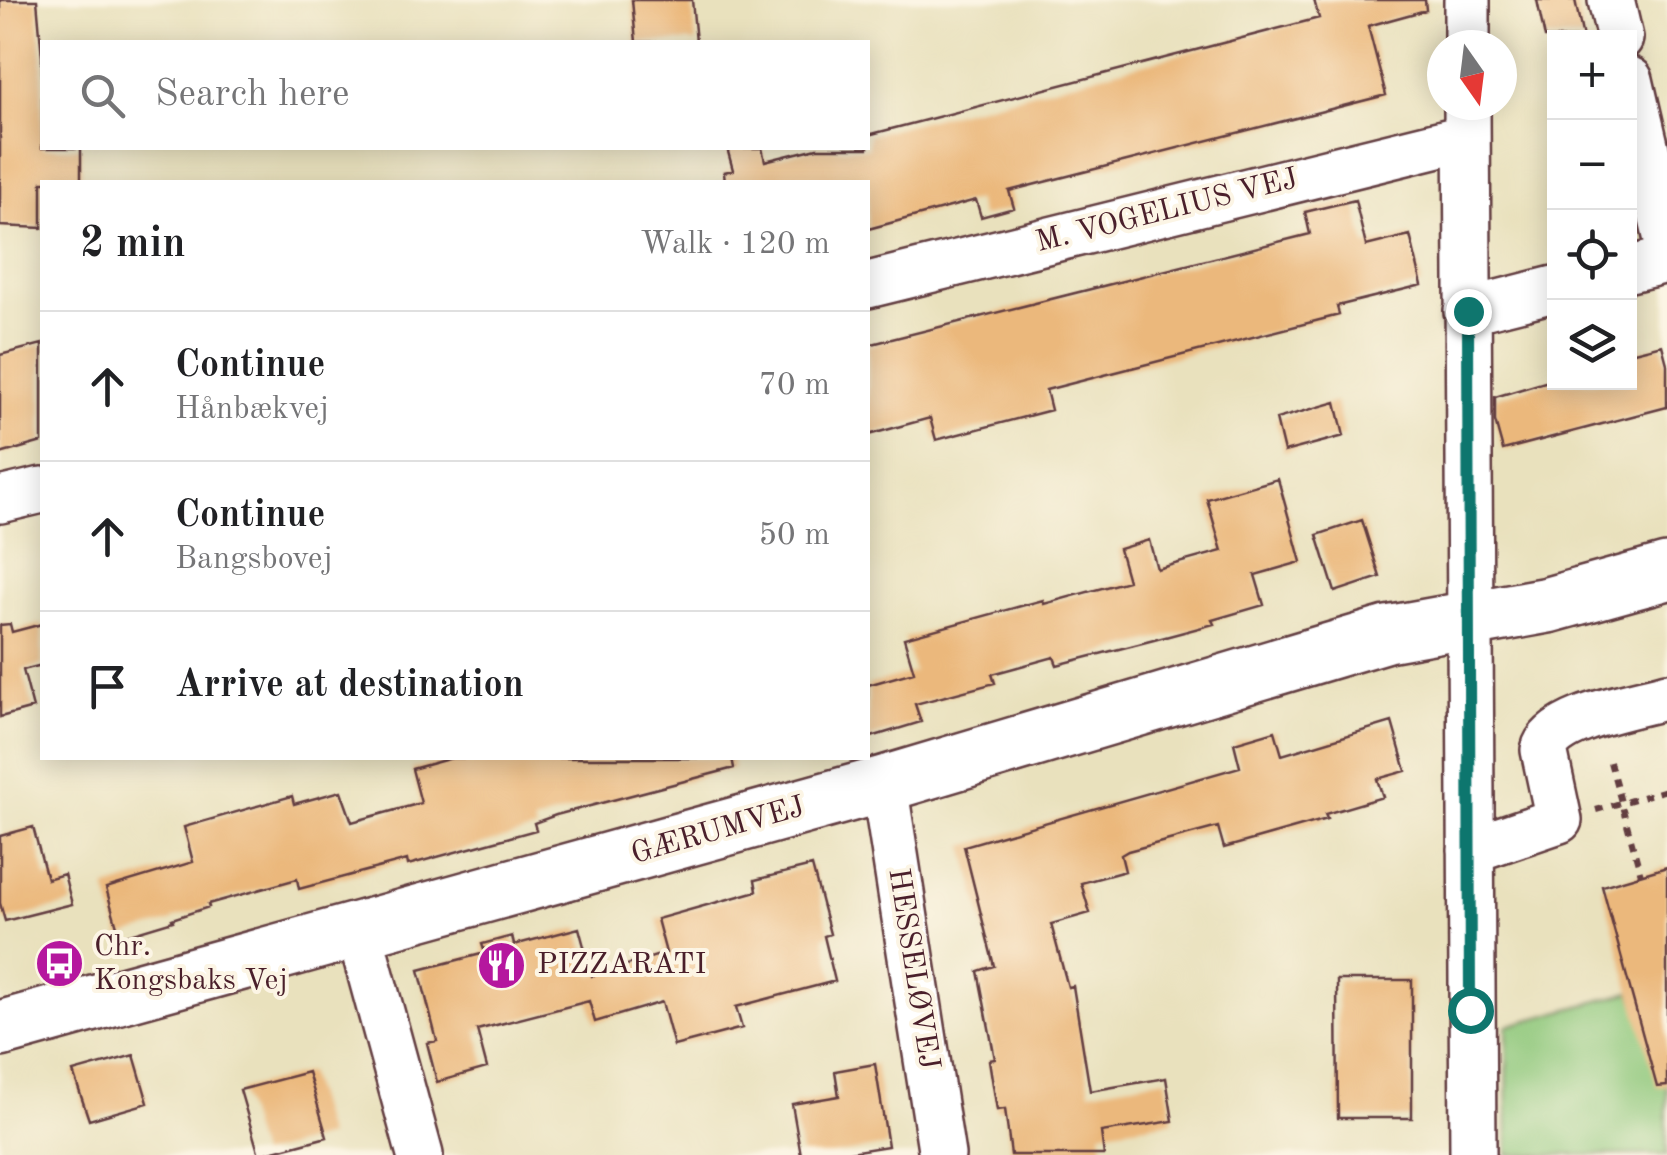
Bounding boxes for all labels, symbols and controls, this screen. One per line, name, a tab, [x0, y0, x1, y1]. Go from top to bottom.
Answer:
north arrow	[1427, 30, 1517, 120]
map controls	[1547, 30, 1637, 390]
button: +	[1547, 30, 1637, 120]
search box	[40, 40, 870, 150]
icon: search	[75, 68, 130, 123]
text: Search here	[155, 76, 350, 114]
button: −	[1547, 120, 1637, 210]
street label: M. VOGELIUS VEJ	[1033, 164, 1301, 258]
button: locate	[1547, 210, 1637, 300]
text: 2 min	[80, 224, 186, 266]
text: Walk · 120 m	[640, 229, 830, 261]
route end	[1446, 289, 1492, 335]
button: layers	[1547, 300, 1637, 390]
text: Continue	[175, 347, 325, 385]
icon: ahead	[80, 359, 135, 414]
text: 70 m	[759, 370, 830, 402]
text: Hånbækvej	[175, 394, 329, 426]
text: Continue	[175, 497, 325, 535]
icon: ahead	[80, 509, 135, 564]
text: 50 m	[759, 520, 830, 552]
text: Bangsbovej	[175, 544, 333, 576]
icon: arrive	[80, 659, 135, 714]
text: Arrive at destination	[175, 667, 524, 705]
street label: GÆRUMVEJ	[628, 792, 808, 870]
street label: HESSELØVEJ	[882, 866, 944, 1072]
place label: Chr. Kongsbaks Vej	[94, 932, 288, 996]
bus stop icon: Chr. Kongsbaks Vej	[33, 938, 85, 990]
restaurant icon: PIZZARATI	[476, 939, 528, 991]
place label: PIZZARATI	[537, 950, 706, 980]
route start	[1448, 988, 1494, 1034]

